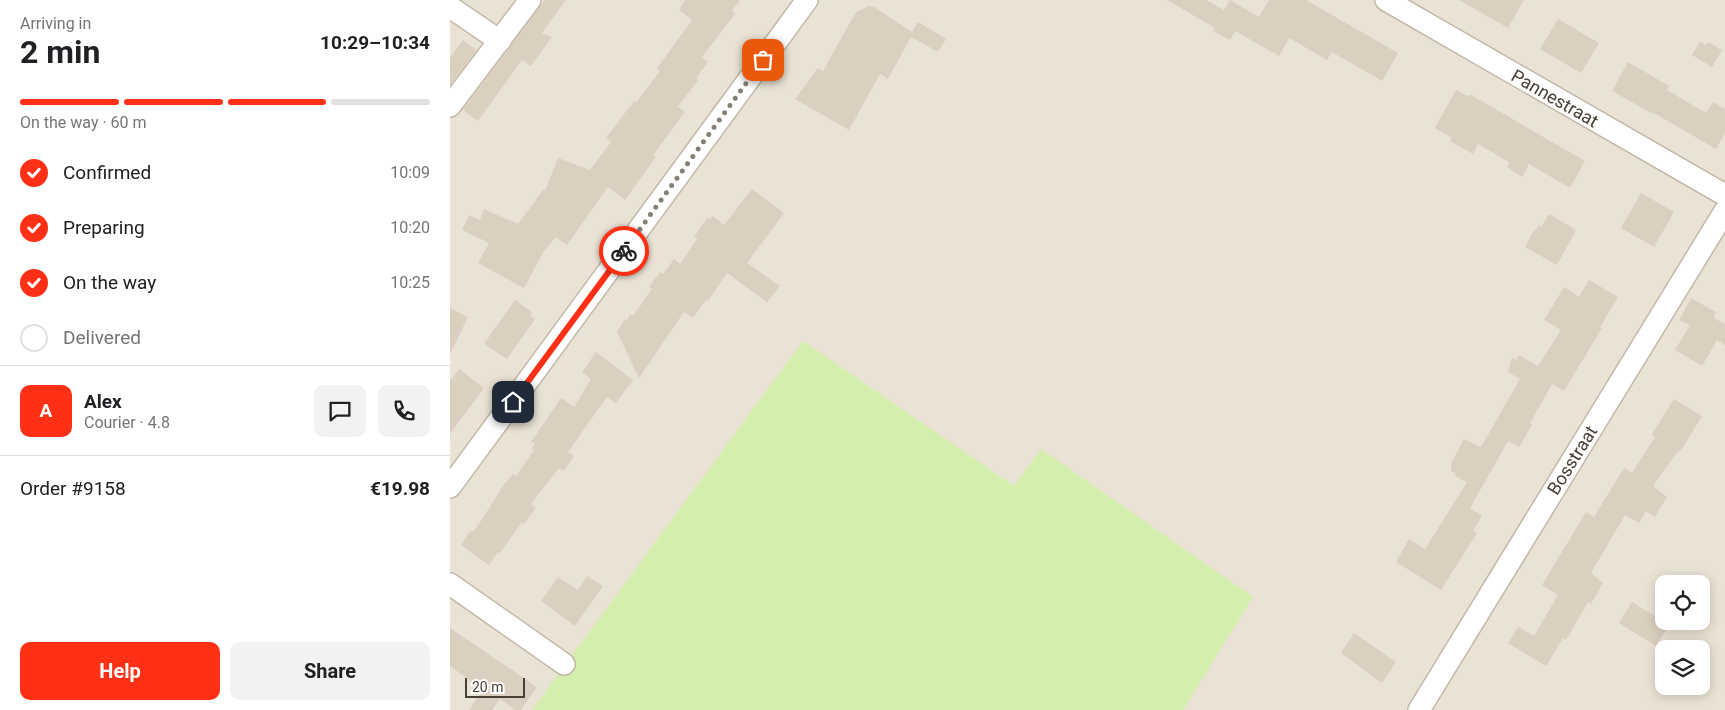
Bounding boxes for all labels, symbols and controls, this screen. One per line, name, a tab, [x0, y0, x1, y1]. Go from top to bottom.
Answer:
text: Arriving in	[20, 14, 91, 33]
text: 10:29–10:34	[320, 31, 430, 54]
text: 2 min	[20, 33, 100, 71]
pin	[742, 39, 784, 81]
icon: bag	[749, 46, 777, 74]
street label: Pannestraat	[1508, 65, 1602, 131]
text: On the way · 60 m	[20, 113, 147, 132]
icon: check	[20, 159, 48, 187]
text: Confirmed	[63, 161, 151, 184]
text: 10:09	[390, 163, 430, 182]
icon: check	[20, 214, 48, 242]
text: Preparing	[63, 216, 145, 239]
text: 10:20	[390, 218, 430, 237]
courier	[599, 226, 649, 276]
icon: bike	[610, 237, 638, 265]
icon: check	[20, 269, 48, 297]
text: On the way	[63, 271, 156, 294]
text: 10:25	[390, 273, 430, 292]
text: Delivered	[63, 326, 141, 349]
pin	[492, 381, 534, 423]
button: chat	[314, 385, 366, 437]
button: phone	[378, 385, 430, 437]
icon: home	[499, 388, 527, 416]
text: Alex	[84, 390, 122, 413]
text: A	[40, 399, 52, 422]
text: Courier · 4.8	[84, 413, 170, 432]
street label: Bosstraat	[1543, 422, 1601, 498]
text: Order #9158	[20, 477, 126, 500]
text: €19.98	[370, 477, 430, 500]
map controls	[1655, 575, 1710, 695]
button: locate	[1655, 575, 1710, 630]
button: layers	[1655, 640, 1710, 695]
button: Help	[20, 642, 220, 700]
button: Share	[230, 642, 430, 700]
scale bar	[465, 675, 525, 698]
text: 20 m	[472, 679, 504, 695]

